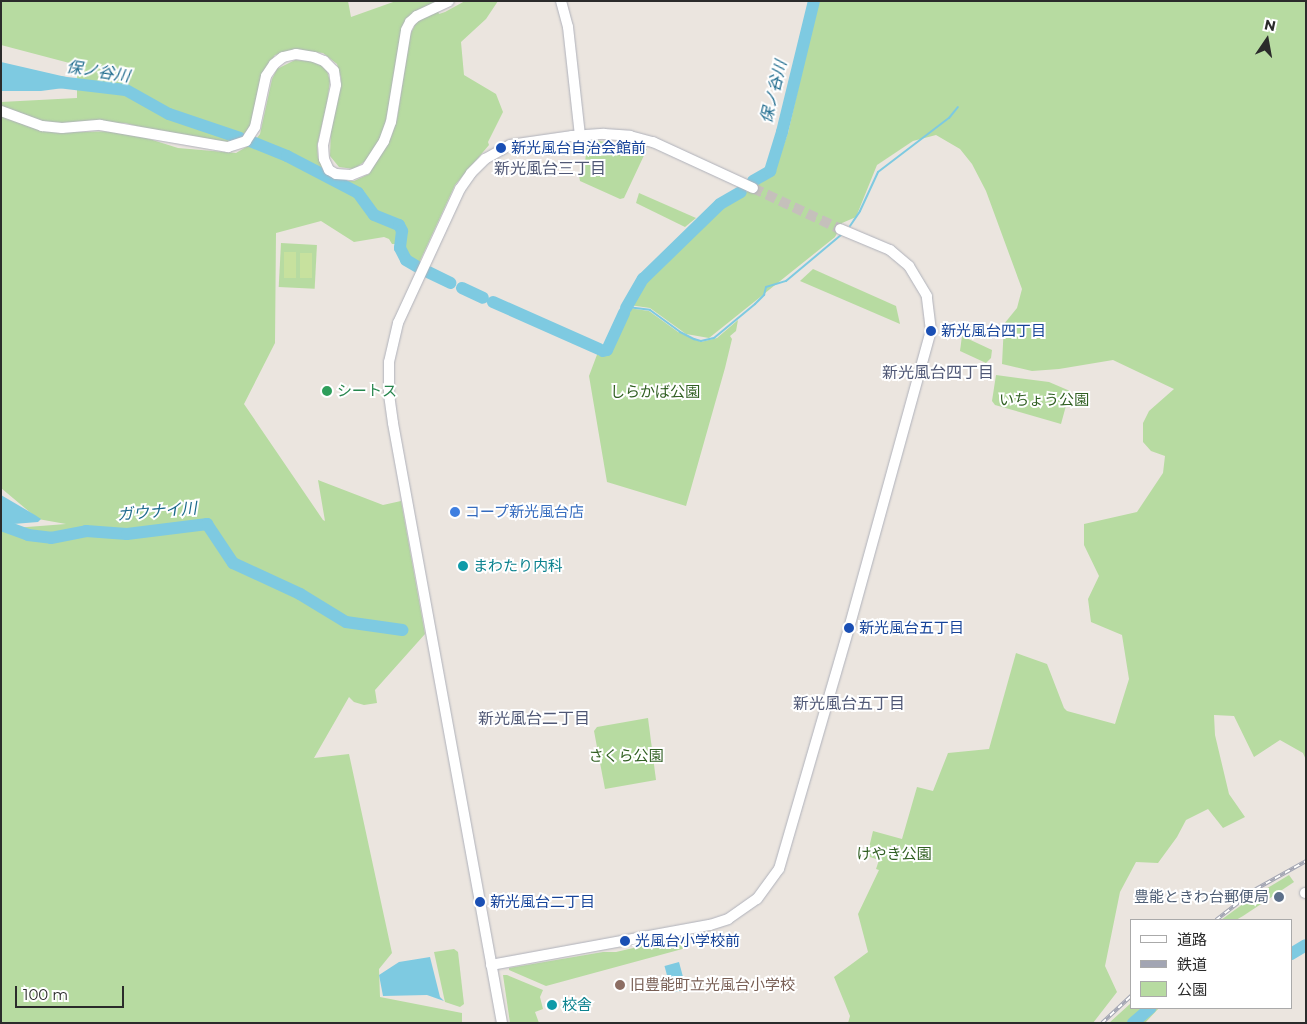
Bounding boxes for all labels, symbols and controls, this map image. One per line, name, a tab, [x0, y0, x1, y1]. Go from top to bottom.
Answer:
north arrow	[1242, 15, 1292, 65]
text: N	[1263, 15, 1278, 35]
water label: 保ノ谷川	[65, 58, 131, 86]
water label: 保ノ谷川	[757, 59, 791, 125]
place label: 新光風台自治会館前	[511, 139, 646, 157]
marker: 新光風台自治会館前	[495, 142, 507, 154]
district label: 新光風台三丁目	[494, 159, 606, 179]
place label: 新光風台四丁目	[941, 322, 1046, 340]
marker: 新光風台四丁目	[925, 325, 937, 337]
district label: 新光風台四丁目	[882, 363, 994, 383]
place label: シートス	[337, 382, 397, 400]
park label: しらかば公園	[610, 383, 700, 401]
marker: シートス	[321, 385, 333, 397]
park label: いちょう公園	[999, 391, 1089, 409]
water label: ガウナイ川	[116, 499, 198, 525]
place label: コープ新光風台店	[465, 503, 585, 521]
marker: コープ新光風台店	[449, 506, 461, 518]
place label: まわたり内科	[473, 557, 563, 575]
marker: まわたり内科	[457, 560, 469, 572]
place label: 新光風台五丁目	[859, 619, 964, 637]
marker: 新光風台五丁目	[843, 622, 855, 634]
district label: 新光風台五丁目	[793, 694, 905, 714]
district label: 新光風台二丁目	[478, 709, 590, 729]
park label: さくら公園	[589, 747, 663, 765]
park label: けやき公園	[857, 845, 931, 863]
place label: 豊能ときわ台郵便局	[1134, 888, 1269, 906]
marker: 豊能ときわ台郵便局	[1273, 891, 1285, 903]
place label: 新光風台二丁目	[490, 893, 595, 911]
marker: 新光風台二丁目	[474, 896, 486, 908]
legend	[1130, 919, 1292, 1009]
text: 道路	[1177, 930, 1207, 949]
place label: 光風台小学校前	[635, 932, 740, 950]
marker: 光風台小学校前	[619, 935, 631, 947]
text: 鉄道	[1177, 955, 1207, 974]
scale bar	[18, 976, 126, 1008]
place label: 旧豊能町立光風台小学校	[630, 976, 795, 994]
marker: 旧豊能町立光風台小学校	[614, 979, 626, 991]
text: 公園	[1177, 980, 1207, 999]
text: 100 m	[23, 985, 68, 1004]
place label: 校舎	[562, 996, 592, 1014]
marker: 校舎	[546, 999, 558, 1011]

